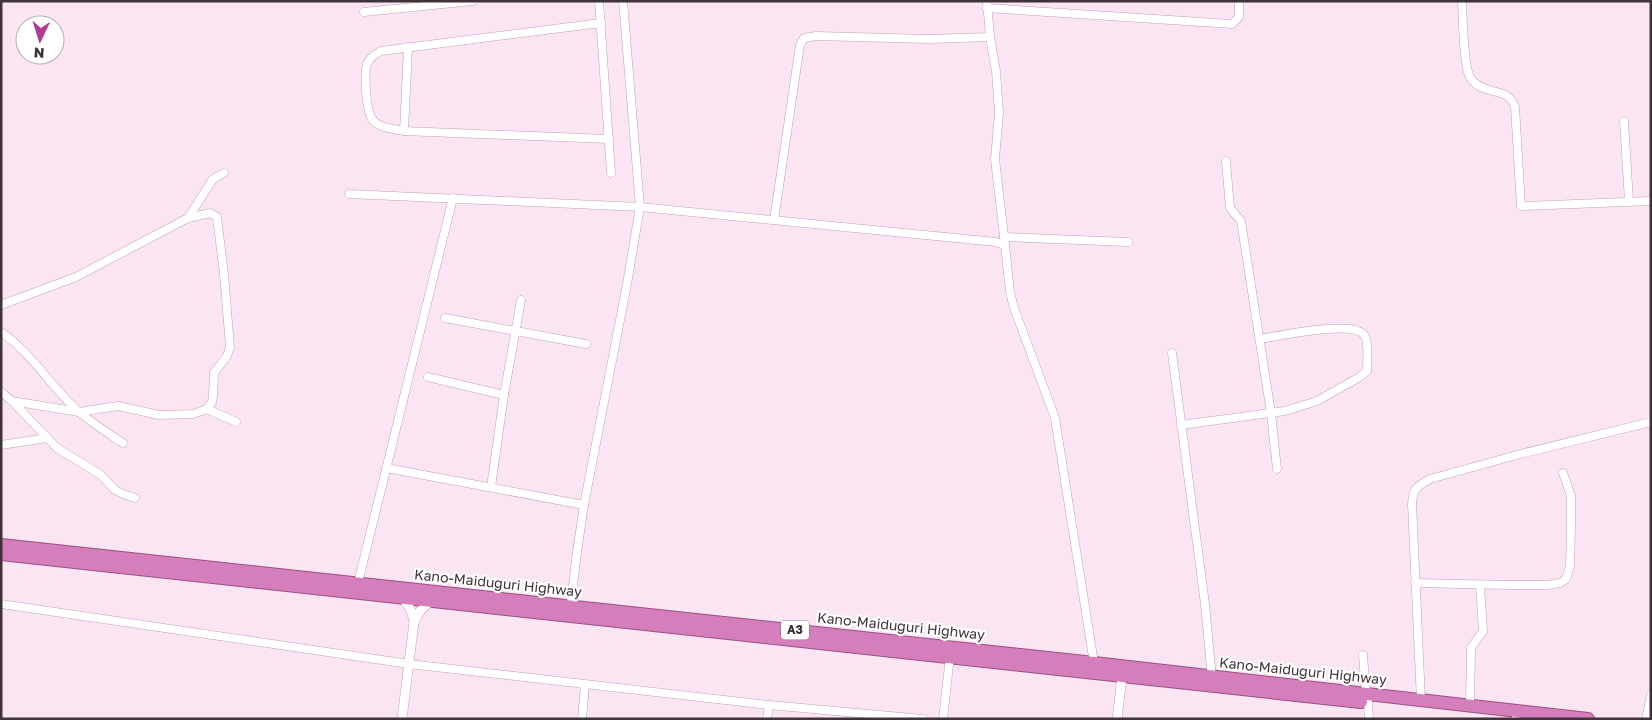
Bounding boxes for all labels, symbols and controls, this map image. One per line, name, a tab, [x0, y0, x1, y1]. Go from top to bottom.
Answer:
north arrow	[15, 15, 65, 65]
text: N	[33, 45, 45, 62]
street label: Kano-Maiduguri Highway	[413, 565, 583, 600]
street label: Kano-Maiduguri Highway	[816, 608, 986, 643]
road number: A3	[781, 620, 809, 640]
street label: Kano-Maiduguri Highway	[1218, 653, 1388, 688]

